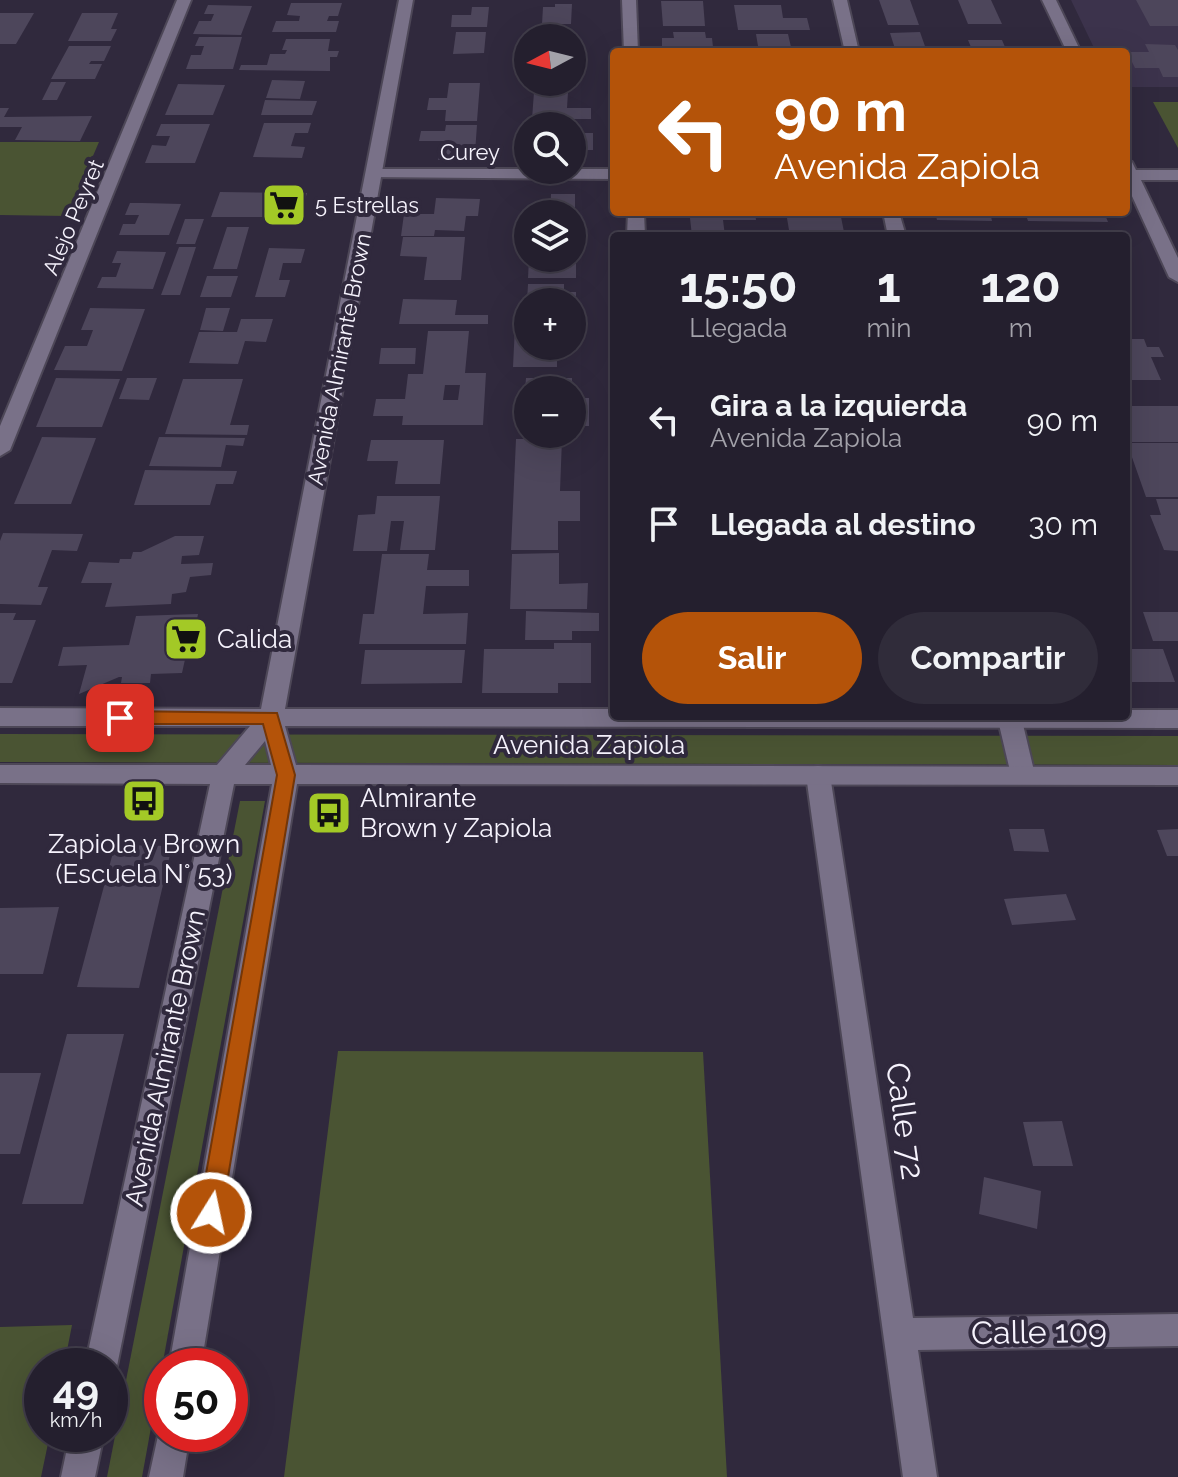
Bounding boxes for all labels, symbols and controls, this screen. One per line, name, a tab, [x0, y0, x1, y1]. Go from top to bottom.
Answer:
north arrow	[514, 24, 586, 96]
map controls	[514, 24, 586, 448]
text: 90 m	[774, 78, 907, 144]
icon: left	[642, 80, 746, 184]
button: search	[514, 112, 586, 184]
street label: Curey	[440, 139, 500, 165]
text: Avenida Zapiola	[774, 145, 1040, 187]
street label: Alejo Peyret	[37, 155, 109, 279]
supermarket icon: 5 Estrellas	[260, 181, 308, 229]
place label: 5 Estrellas	[315, 192, 419, 218]
button: layers	[514, 200, 586, 272]
street label: Avenida Almirante Brown	[302, 231, 376, 487]
text: 15:50	[679, 257, 797, 313]
text: 1	[877, 257, 901, 313]
text: 120	[981, 257, 1061, 313]
button: +	[514, 288, 586, 360]
text: Llegada	[689, 313, 787, 343]
text: min	[867, 313, 911, 343]
text: m	[1009, 313, 1033, 343]
button: −	[514, 376, 586, 448]
text: Gira a la izquierda	[710, 388, 967, 423]
icon: left	[642, 398, 686, 442]
text: 90 m	[1027, 403, 1098, 438]
text: Avenida Zapiola	[710, 423, 902, 453]
icon: arrive	[642, 502, 686, 546]
text: Llegada al destino	[710, 507, 976, 542]
text: 30 m	[1028, 507, 1098, 542]
button: Salir	[642, 612, 862, 704]
button: Compartir	[878, 612, 1098, 704]
supermarket icon: Calida	[162, 615, 210, 663]
place label: Calida	[217, 624, 292, 654]
pin	[86, 684, 154, 752]
icon: arrive	[98, 696, 142, 740]
street label: Avenida Zapiola	[493, 730, 685, 760]
bus stop icon: Zapiola y Brown (Escuela N° 53)	[120, 777, 168, 825]
place label: Almirante Brown y Zapiola	[360, 783, 552, 843]
bus stop icon: Almirante Brown y Zapiola	[305, 789, 353, 837]
place label: Zapiola y Brown (Escuela N° 53)	[48, 829, 240, 889]
street label: Avenida Almirante Brown	[119, 907, 211, 1209]
street label: Calle 72	[879, 1060, 932, 1182]
position arrow	[169, 1171, 253, 1255]
street label: Calle 109	[971, 1312, 1107, 1351]
speed limit sign: 50	[144, 1348, 248, 1452]
text: 49	[53, 1366, 99, 1413]
text: km/h	[50, 1408, 102, 1432]

